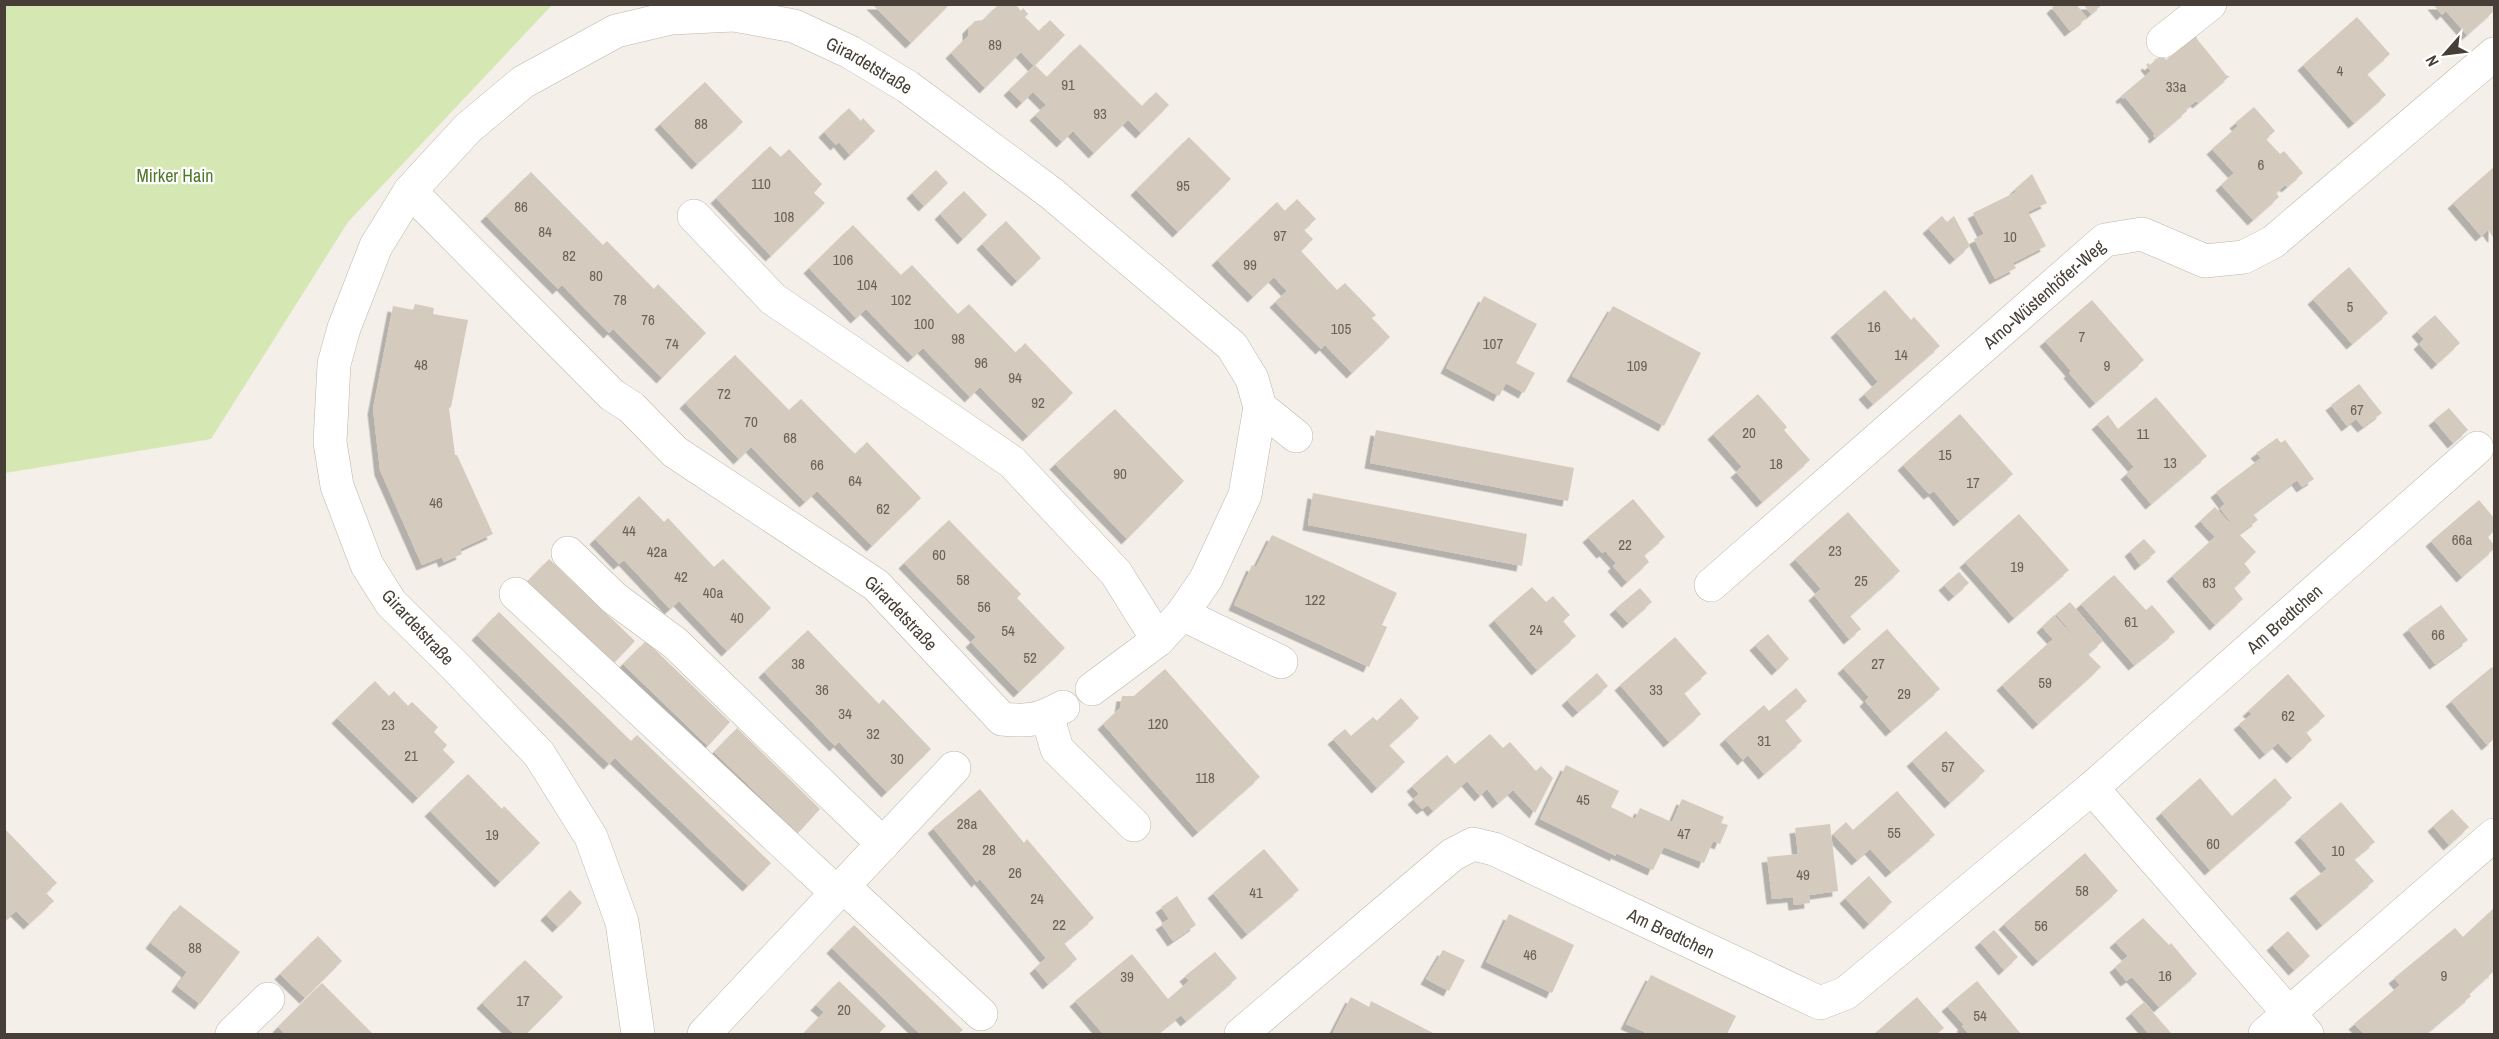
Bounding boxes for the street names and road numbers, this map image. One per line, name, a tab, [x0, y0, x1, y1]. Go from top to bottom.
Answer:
street label: Girardetstraße	[822, 30, 917, 99]
street label: Arno-Wüstenhöfer-Weg	[1976, 233, 2111, 355]
street label: Girardetstraße	[860, 569, 944, 656]
street label: Am Bredtchen	[2240, 578, 2327, 660]
street label: Girardetstraße	[376, 583, 460, 671]
street label: Am Bredtchen	[1623, 901, 1719, 964]

